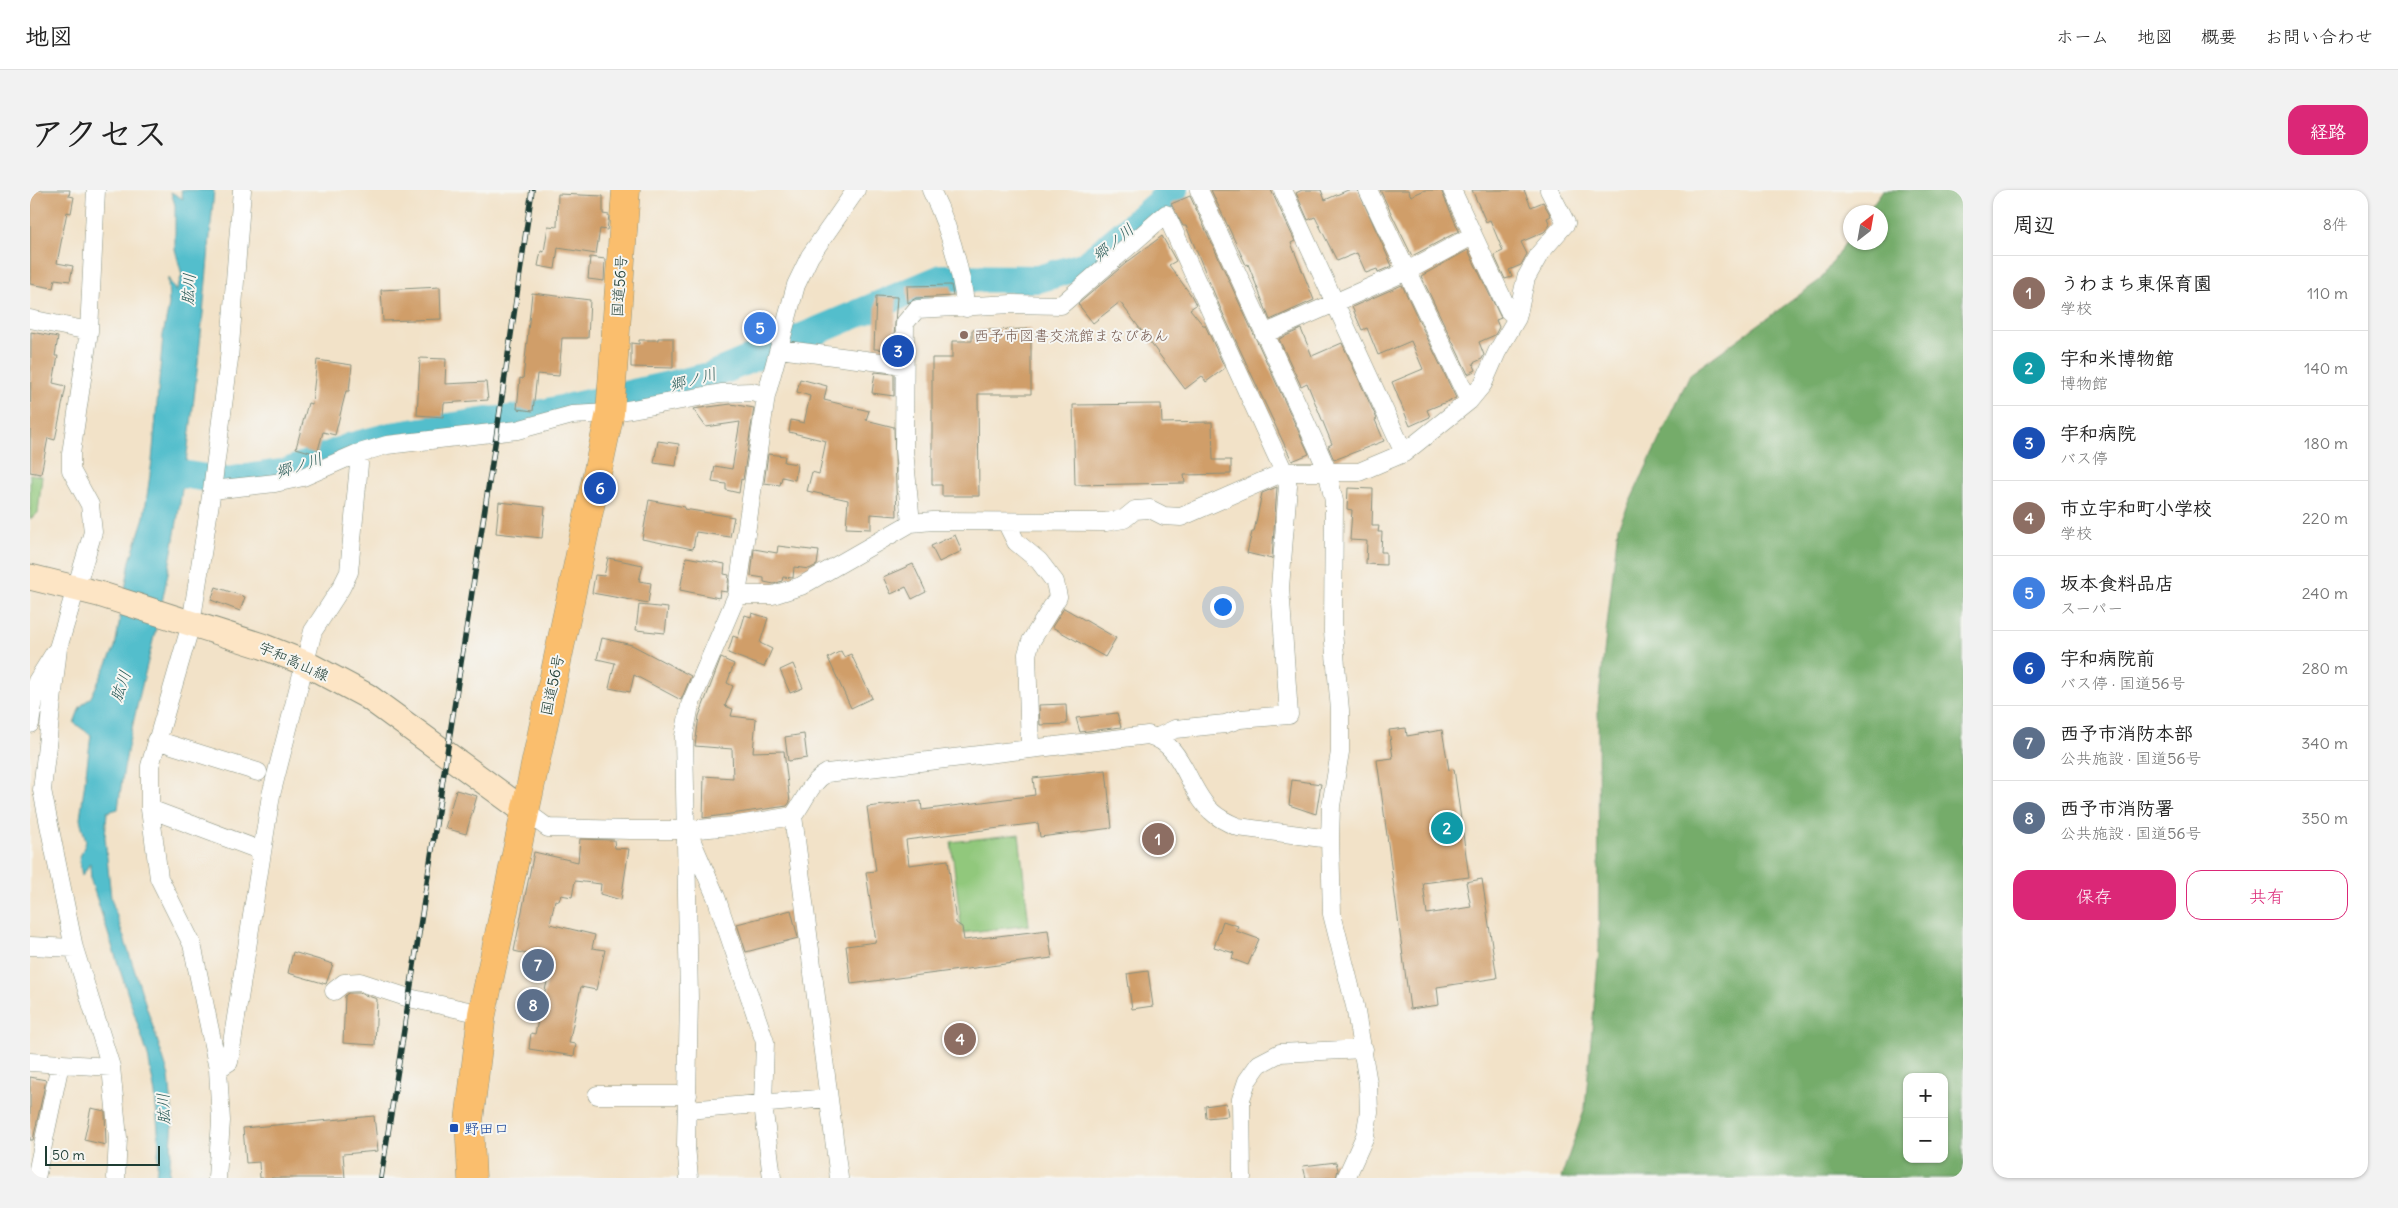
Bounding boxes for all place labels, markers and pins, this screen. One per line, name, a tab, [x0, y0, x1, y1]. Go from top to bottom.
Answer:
pin: 5	[744, 309, 776, 347]
place label: 西予市図書交流館まなびあん	[974, 326, 1169, 345]
marker: 西予市図書交流館まなびあん	[958, 329, 970, 341]
pin: 3	[882, 332, 914, 370]
pin: 6	[584, 469, 616, 507]
pin: 2	[1431, 809, 1463, 847]
pin: 1	[1142, 820, 1174, 858]
pin: 7	[522, 946, 554, 984]
pin: 8	[517, 986, 549, 1024]
pin: 4	[944, 1020, 976, 1058]
place label: 野田口	[464, 1119, 509, 1138]
marker: 野田口	[448, 1122, 460, 1134]

